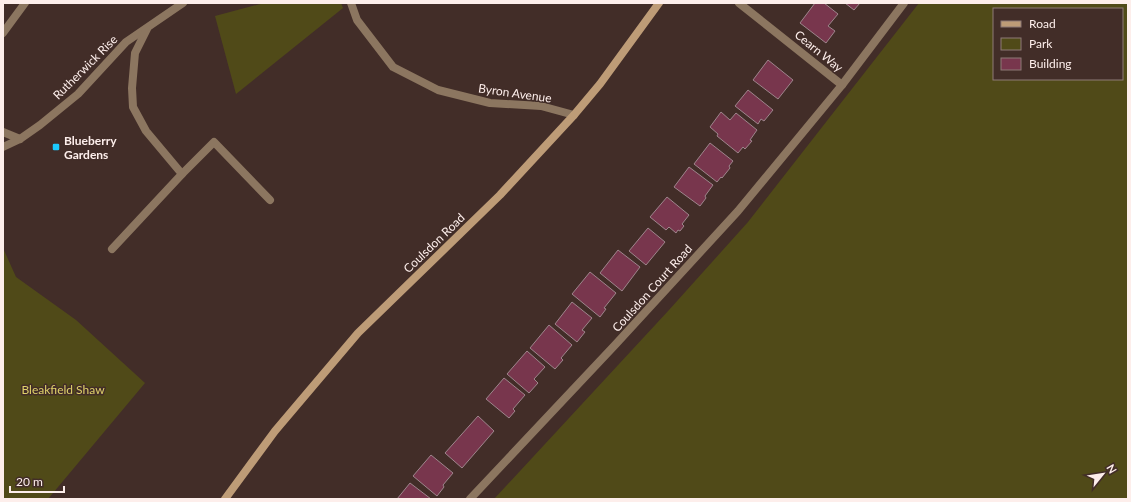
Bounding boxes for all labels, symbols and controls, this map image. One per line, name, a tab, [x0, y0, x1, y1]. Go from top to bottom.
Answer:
legend	[993, 8, 1123, 80]
text: Road	[1029, 16, 1056, 31]
street label: Cearn Way	[792, 27, 847, 76]
street label: Rutherwick Rise	[50, 32, 120, 102]
text: Park	[1029, 36, 1053, 51]
text: Building	[1029, 56, 1072, 71]
street label: Byron Avenue	[477, 80, 553, 106]
place label: Blueberry Gardens	[64, 133, 117, 162]
marker: Blueberry Gardens	[51, 142, 61, 152]
street label: Coulsdon Road	[400, 210, 468, 276]
street label: Coulsdon Court Road	[609, 241, 695, 335]
park label: Bleakfield Shaw	[21, 382, 105, 397]
north arrow	[1083, 454, 1123, 494]
text: N	[1104, 462, 1120, 476]
scale bar	[10, 468, 64, 494]
text: 20 m	[16, 474, 43, 489]

